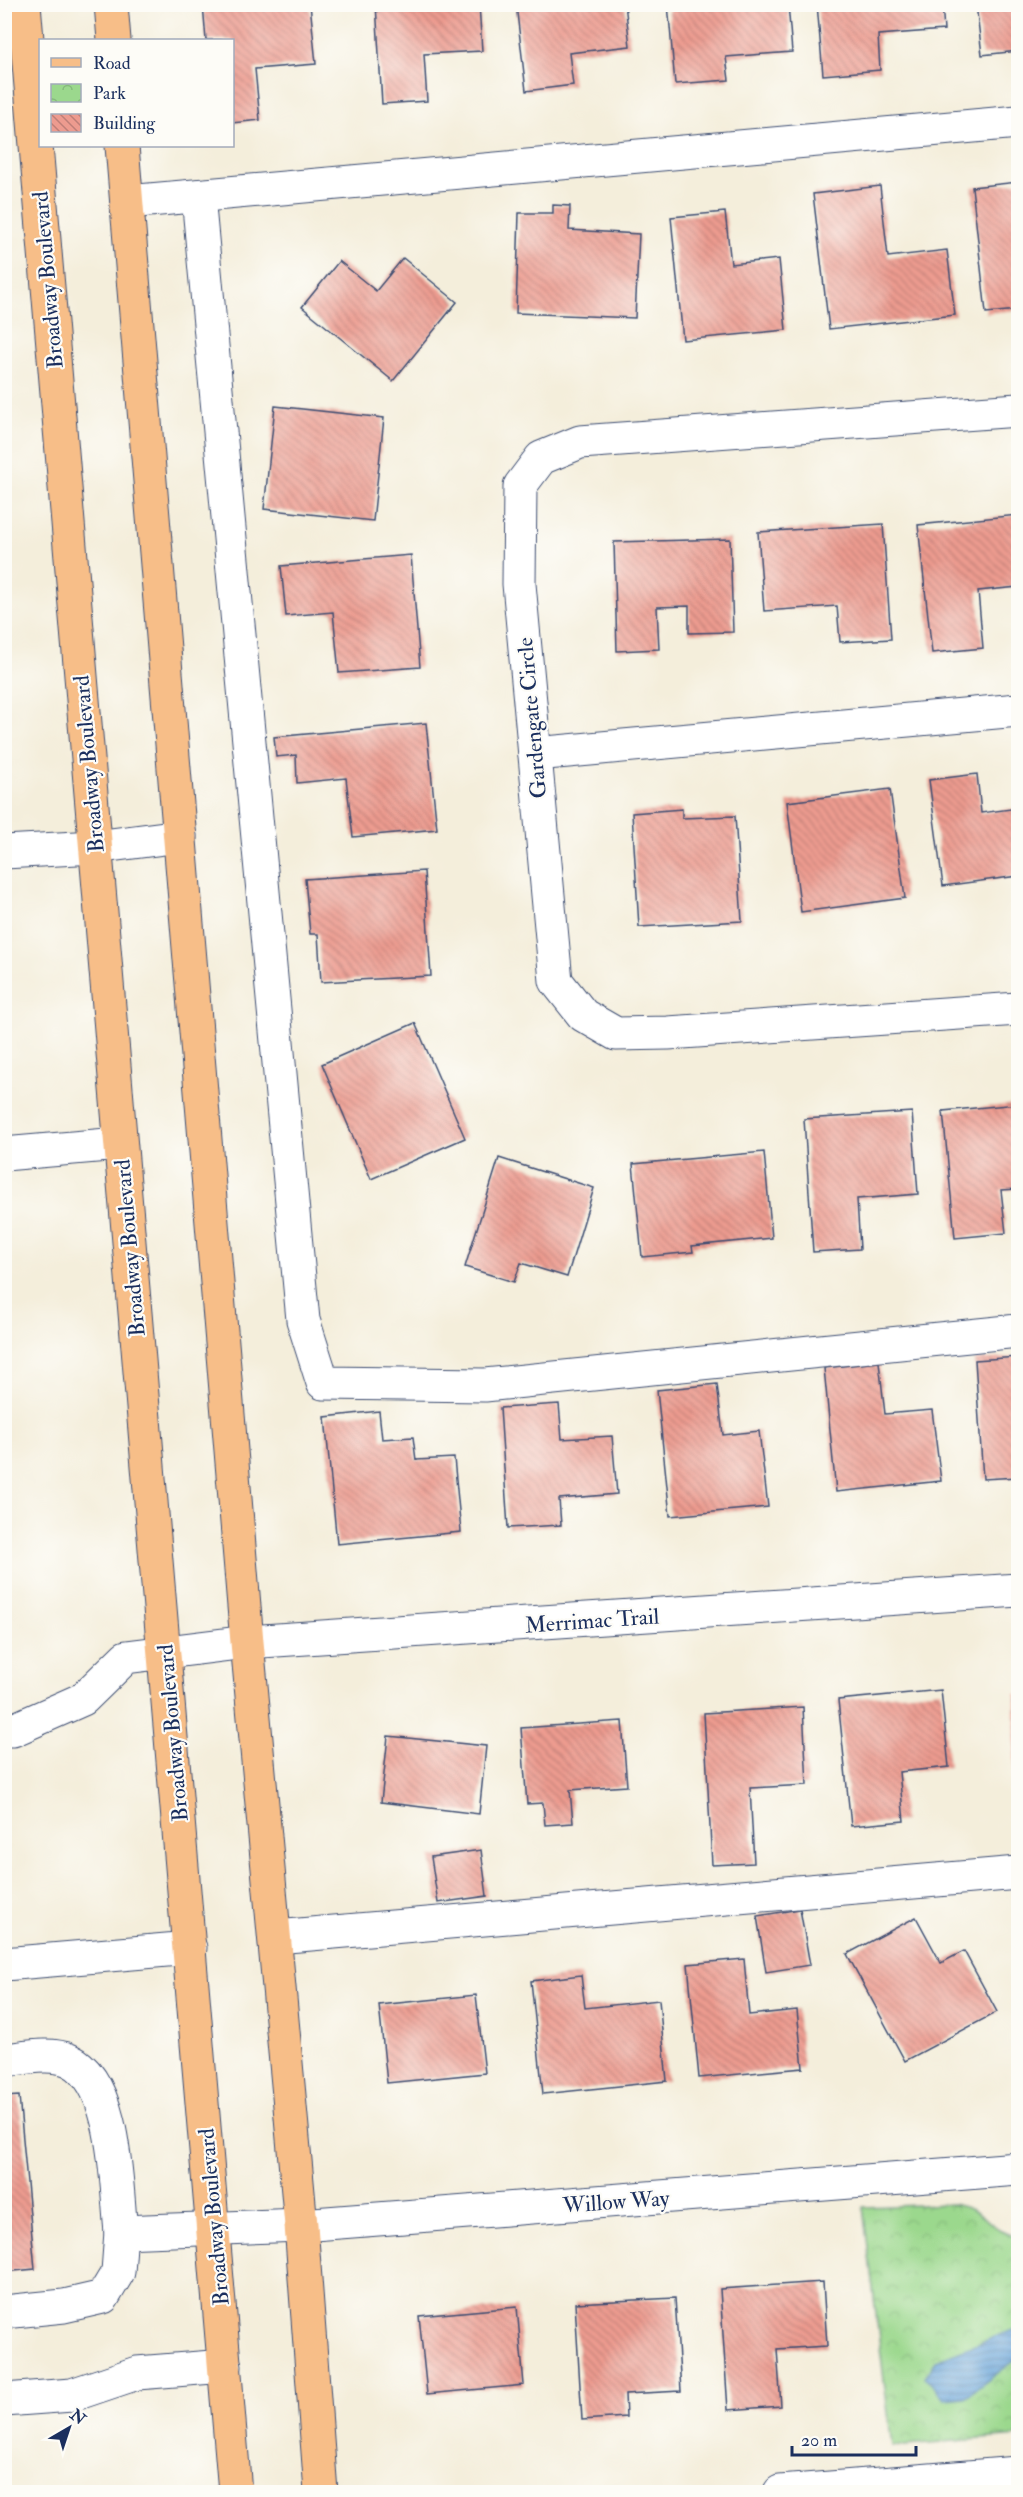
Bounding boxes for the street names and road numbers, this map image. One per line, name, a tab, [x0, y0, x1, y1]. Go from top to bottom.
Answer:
street label: Broadway Boulevard	[26, 190, 70, 370]
street label: Gardengate Circle	[511, 636, 553, 799]
street label: Broadway Boulevard	[67, 674, 111, 854]
street label: Broadway Boulevard	[108, 1158, 152, 1338]
street label: Merrimac Trail	[524, 1602, 661, 1640]
street label: Broadway Boulevard	[151, 1643, 195, 1823]
street label: Broadway Boulevard	[192, 2127, 236, 2307]
street label: Willow Way	[561, 2184, 671, 2220]

